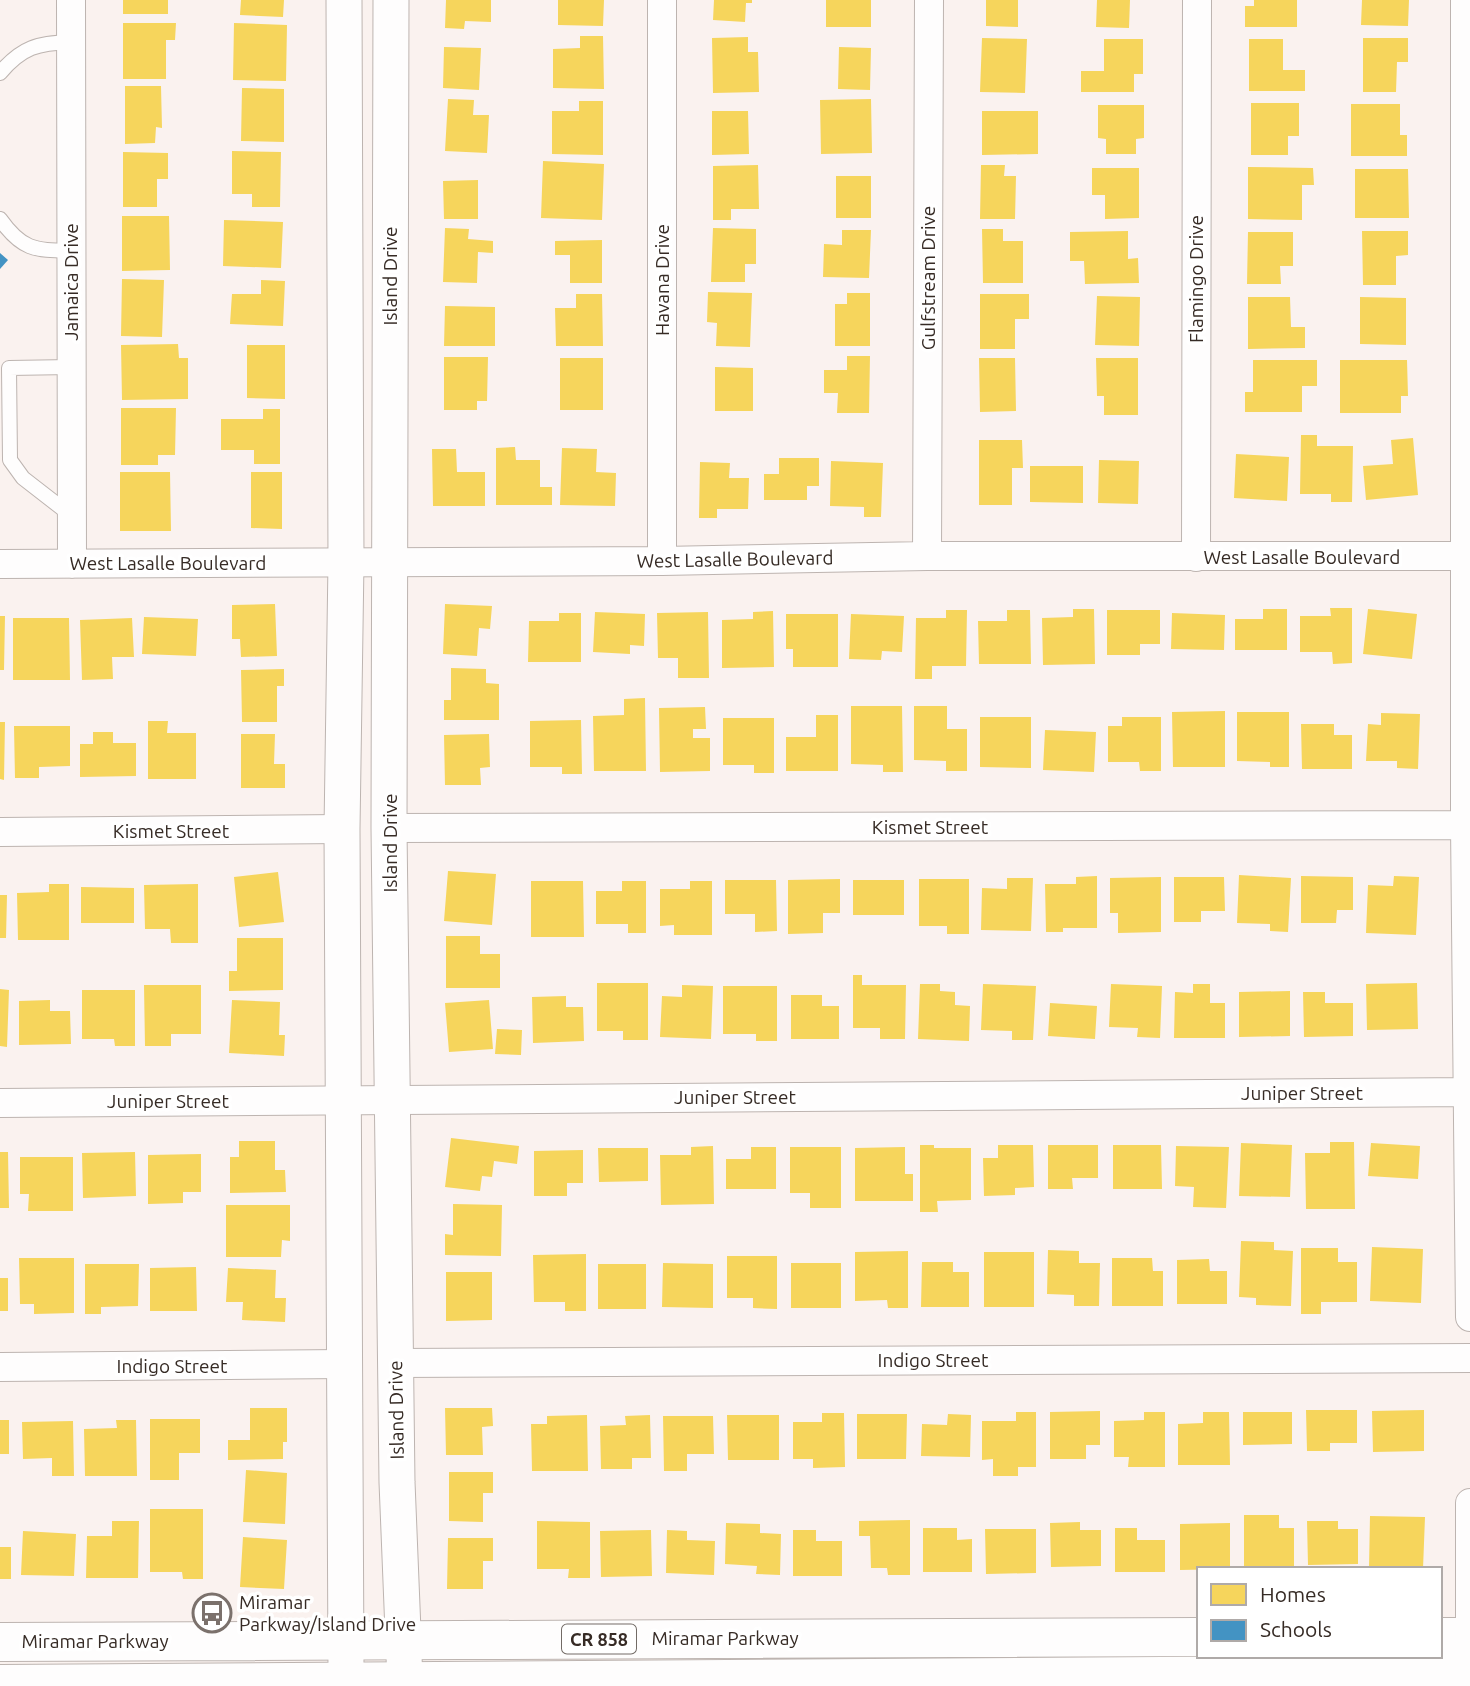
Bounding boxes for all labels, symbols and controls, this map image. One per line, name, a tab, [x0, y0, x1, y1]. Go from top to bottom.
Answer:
street label: Gulfstream Drive	[917, 206, 939, 350]
street label: Flamingo Drive	[1185, 215, 1207, 343]
street label: Jamaica Drive	[60, 223, 82, 341]
street label: Havana Drive	[651, 224, 673, 336]
street label: Island Drive	[379, 226, 401, 326]
street label: West Lasalle Boulevard	[636, 546, 834, 572]
street label: West Lasalle Boulevard	[1204, 546, 1400, 568]
street label: West Lasalle Boulevard	[70, 552, 266, 574]
street label: Island Drive	[379, 793, 401, 893]
street label: Kismet Street	[872, 816, 989, 838]
street label: Kismet Street	[113, 820, 230, 842]
street label: Juniper Street	[1241, 1082, 1363, 1104]
street label: Juniper Street	[674, 1086, 796, 1108]
street label: Juniper Street	[107, 1090, 229, 1112]
street label: Indigo Street	[878, 1349, 989, 1371]
street label: Indigo Street	[117, 1355, 228, 1377]
street label: Island Drive	[384, 1360, 408, 1460]
legend	[1197, 1567, 1442, 1658]
text: Homes	[1260, 1582, 1326, 1606]
place label: Miramar Parkway/Island Drive	[239, 1591, 416, 1635]
bus stop icon: Miramar Parkway/Island Drive	[191, 1592, 233, 1634]
text: Schools	[1260, 1617, 1332, 1641]
road number: CR 858	[562, 1624, 636, 1654]
street label: Miramar Parkway	[651, 1627, 799, 1649]
street label: Miramar Parkway	[21, 1630, 169, 1652]

